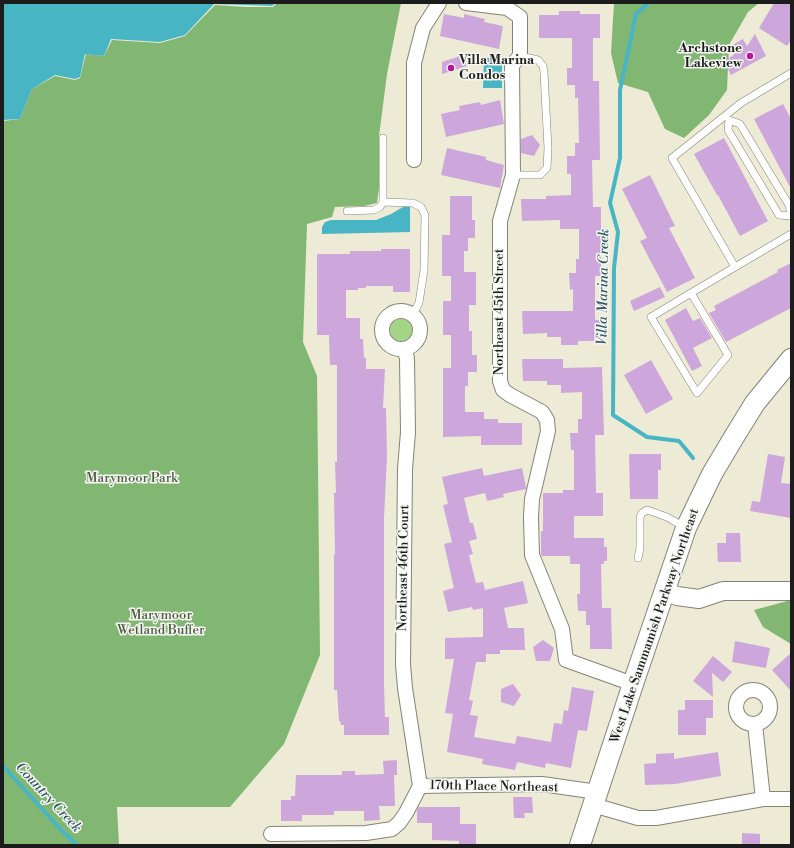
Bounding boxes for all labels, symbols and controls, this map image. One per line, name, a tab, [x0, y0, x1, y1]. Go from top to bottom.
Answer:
place label: Archstone Lakeview	[678, 41, 742, 72]
marker: Archstone Lakeview	[745, 51, 755, 61]
place label: Villa Marina Condos	[459, 53, 534, 84]
marker: Villa Marina Condos	[446, 63, 456, 73]
water label: Villa Marina Creek	[595, 229, 613, 345]
street label: Northeast 45th Street	[492, 249, 508, 375]
park label: Marymoor Park	[86, 471, 178, 487]
street label: Northeast 46th Court	[395, 505, 413, 631]
street label: West Lake Sammamish Parkway Northeast	[607, 507, 703, 745]
park label: Marymoor Wetland Buffer	[117, 608, 205, 639]
water label: Country Creek	[11, 760, 85, 836]
street label: 170th Place Northeast	[429, 778, 559, 796]

